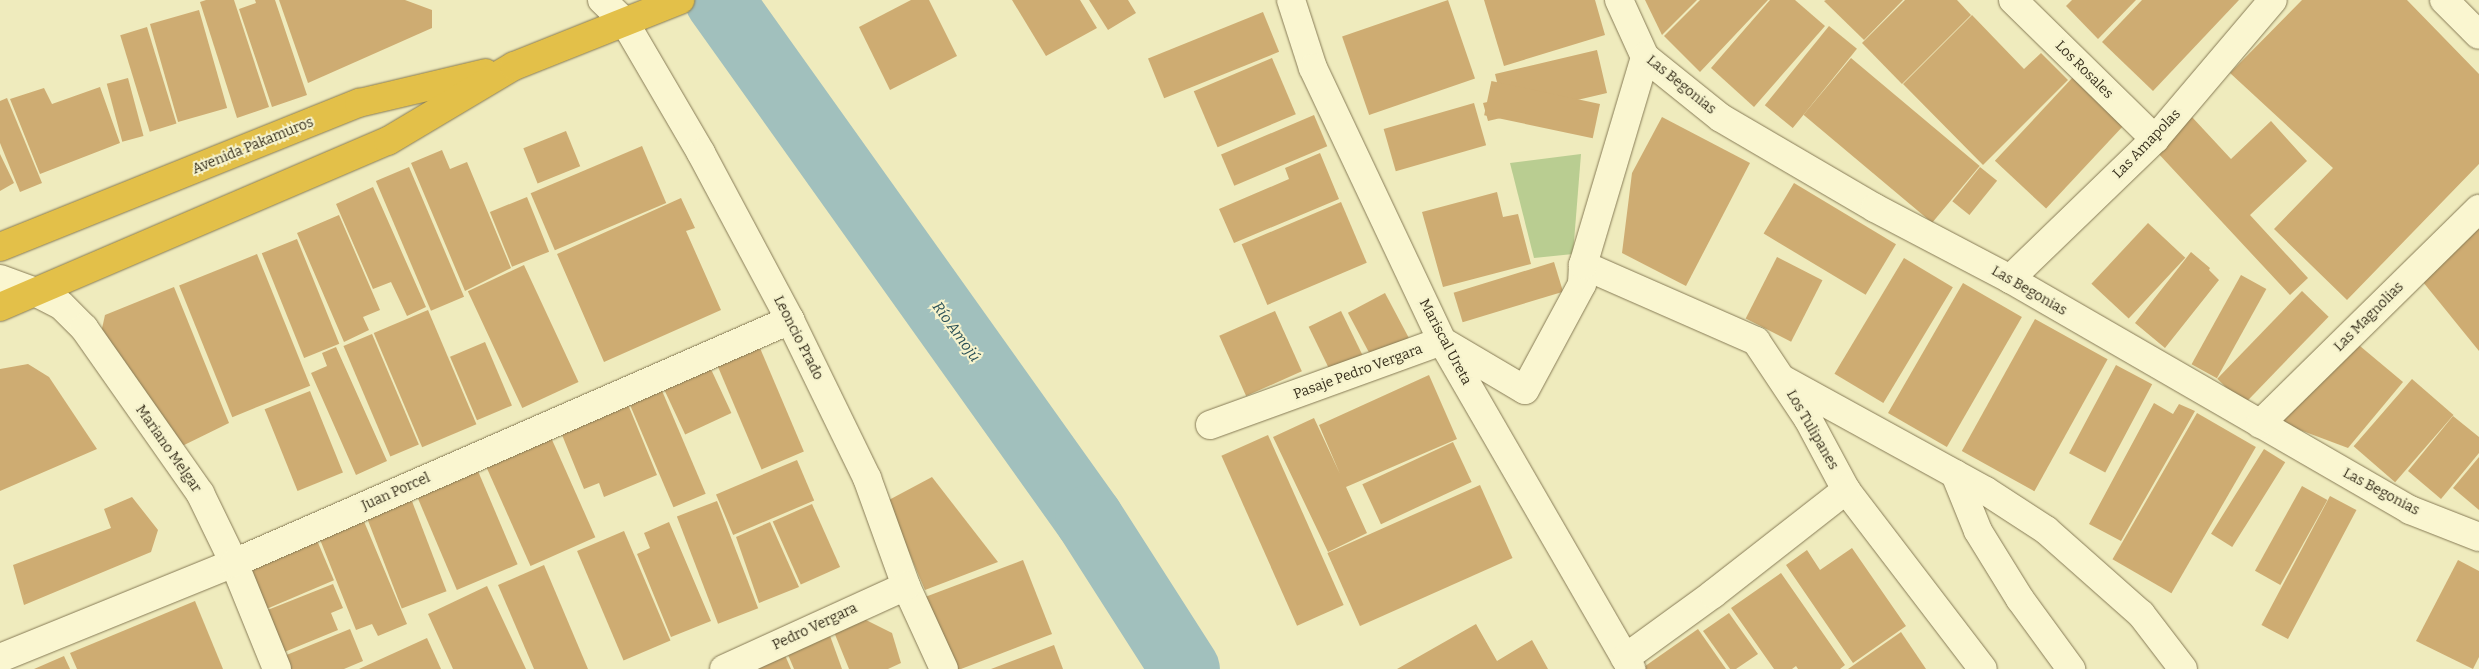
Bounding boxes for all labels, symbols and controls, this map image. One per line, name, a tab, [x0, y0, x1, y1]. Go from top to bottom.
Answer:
street label: Los Rosales	[2052, 38, 2116, 102]
street label: Las Begonias	[1643, 52, 1719, 118]
street label: Las Amapolas	[2110, 106, 2184, 182]
street label: Avenida Pakamuros	[190, 114, 316, 178]
street label: Las Begonias	[1988, 263, 2070, 319]
street label: Las Magnolias	[2331, 279, 2407, 355]
street label: Leoncio Prado	[770, 293, 826, 383]
street label: Mariscal Ureta	[1415, 296, 1475, 388]
water label: Río Amojú	[928, 299, 984, 365]
street label: Pasaje Pedro Vergara	[1291, 341, 1425, 403]
street label: Los Tulipanes	[1782, 387, 1842, 473]
street label: Mariano Melgar	[132, 402, 204, 496]
street label: Las Begonias	[2340, 465, 2422, 519]
street label: Juan Porcel	[359, 469, 433, 515]
street label: Pedro Vergara	[770, 600, 860, 654]

